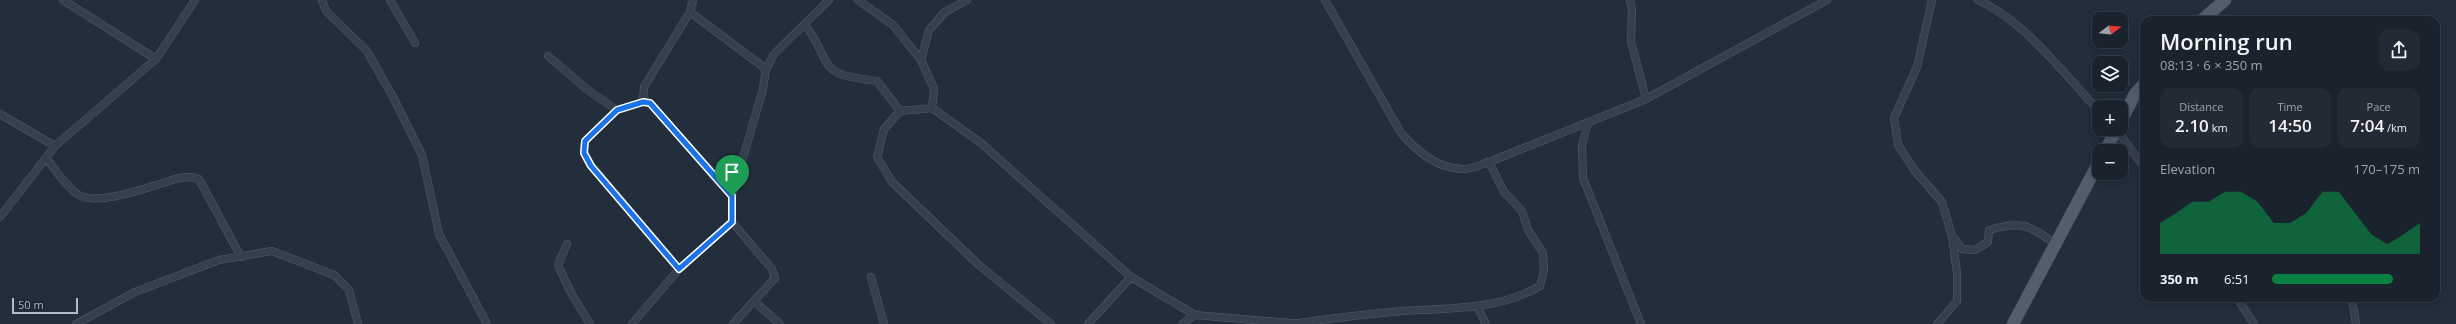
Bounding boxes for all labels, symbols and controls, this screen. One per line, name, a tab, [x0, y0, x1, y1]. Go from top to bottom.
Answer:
north arrow	[2092, 12, 2128, 48]
map controls	[2092, 12, 2128, 180]
text: Morning run	[2160, 26, 2293, 56]
button: share	[2378, 29, 2420, 71]
button: layers	[2092, 56, 2128, 92]
text: 08:13 · 6 × 350 m	[2160, 56, 2263, 74]
text: Distance	[2179, 99, 2223, 114]
text: Time	[2277, 99, 2303, 114]
text: Pace	[2367, 99, 2391, 114]
button: +	[2092, 100, 2128, 136]
text: 2.10	[2175, 114, 2209, 137]
text: 14:50	[2268, 114, 2312, 137]
text: 7:04	[2350, 114, 2384, 137]
text: km	[2209, 120, 2228, 135]
text: /km	[2384, 120, 2407, 135]
button: −	[2092, 144, 2128, 180]
pin	[715, 155, 749, 196]
text: Elevation	[2160, 160, 2215, 178]
text: 170–175 m	[2353, 160, 2420, 178]
icon: arrive	[721, 161, 743, 183]
text: 350 m	[2160, 270, 2198, 288]
text: 6:51	[2224, 270, 2250, 288]
scale bar	[12, 296, 78, 315]
text: 50 m	[18, 297, 44, 312]

